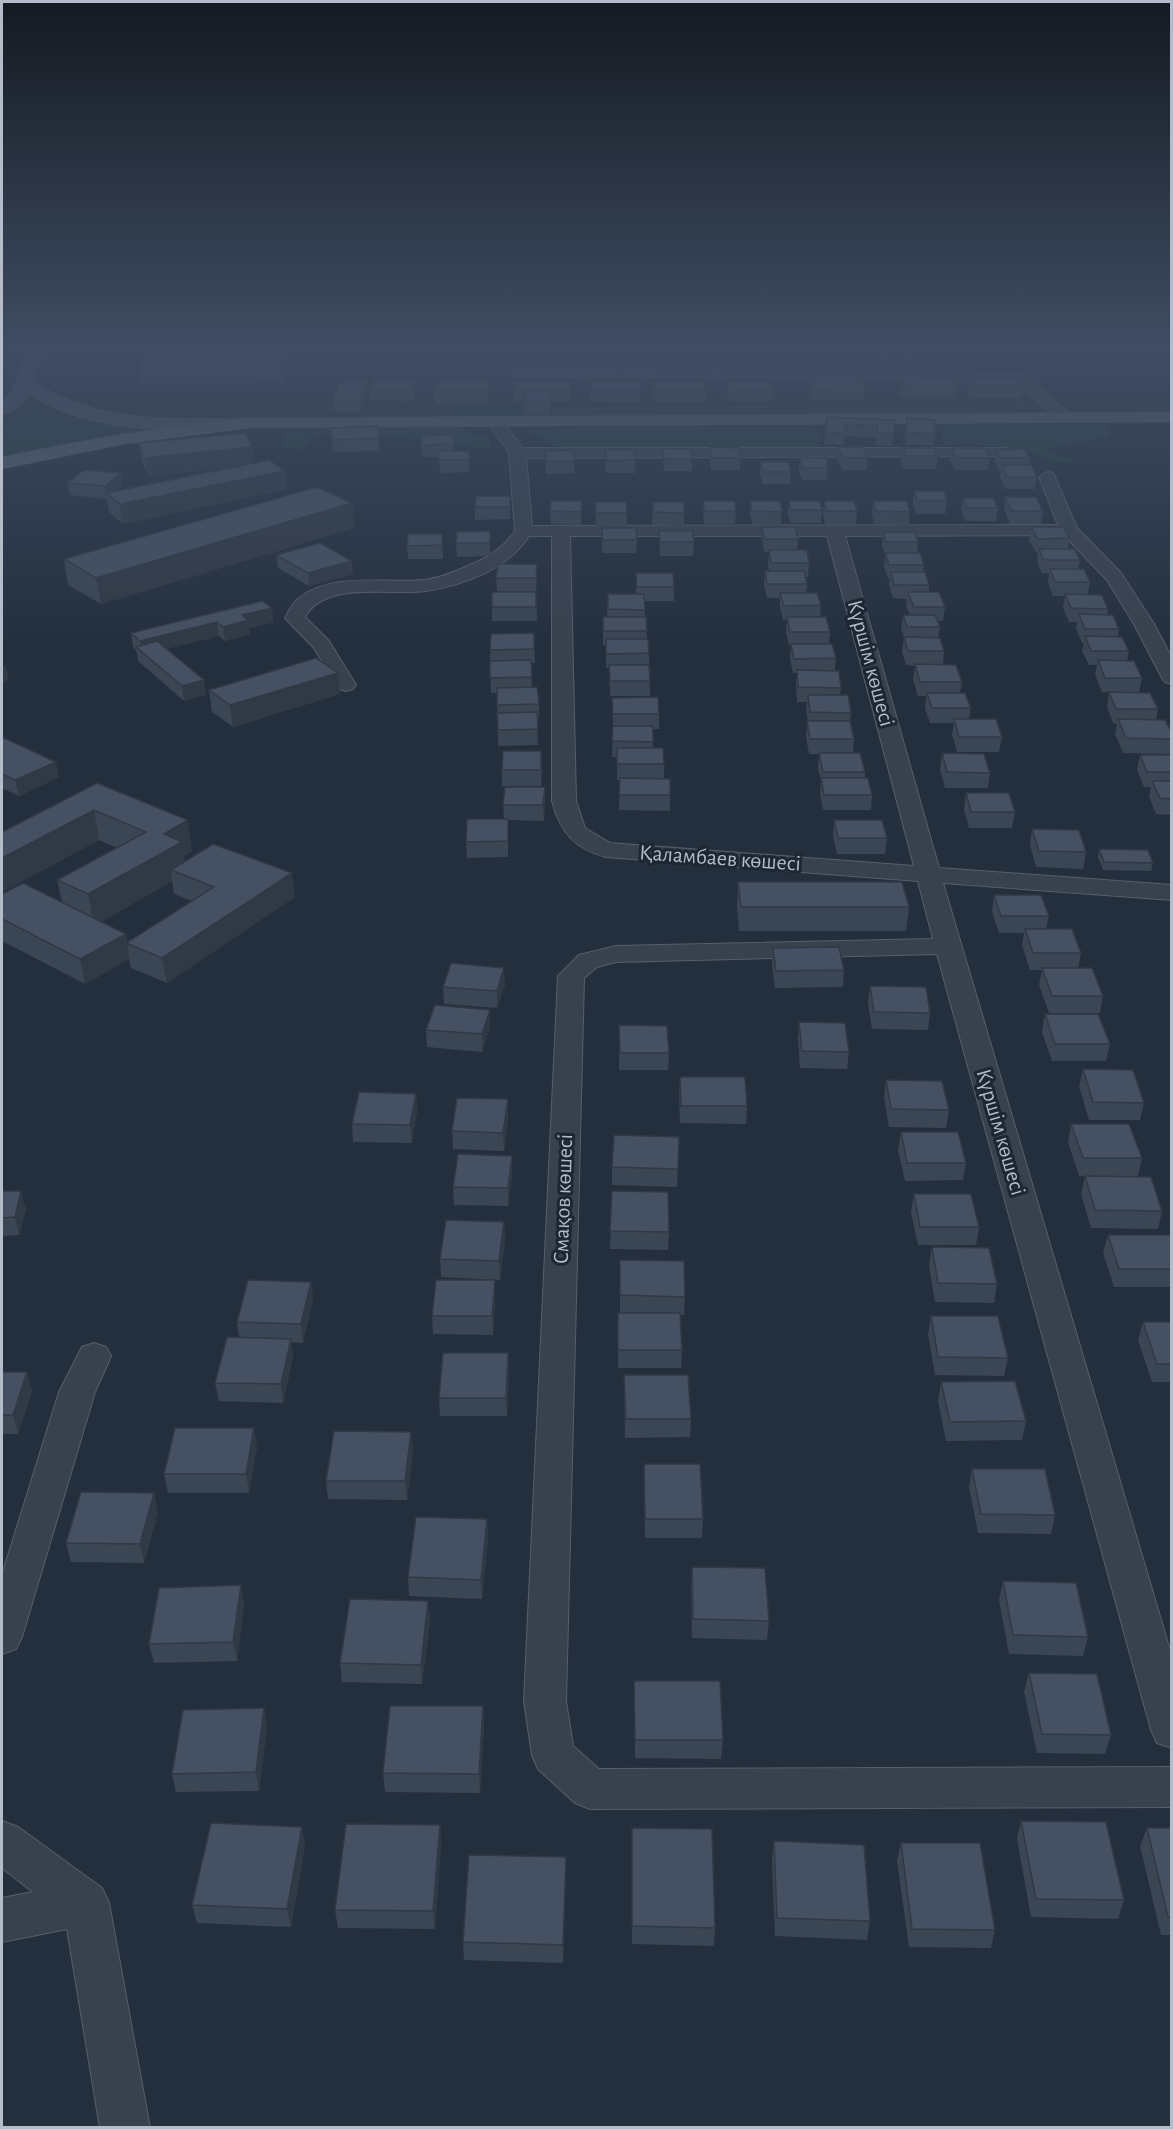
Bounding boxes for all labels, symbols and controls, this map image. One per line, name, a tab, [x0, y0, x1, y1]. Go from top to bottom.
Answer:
street label: Күршім көшесі	[844, 597, 898, 729]
street label: Қаламбаев көшесі	[638, 841, 802, 875]
street label: Күршім көшесі	[972, 1066, 1030, 1198]
street label: Смақов көшесі	[550, 1134, 576, 1264]

